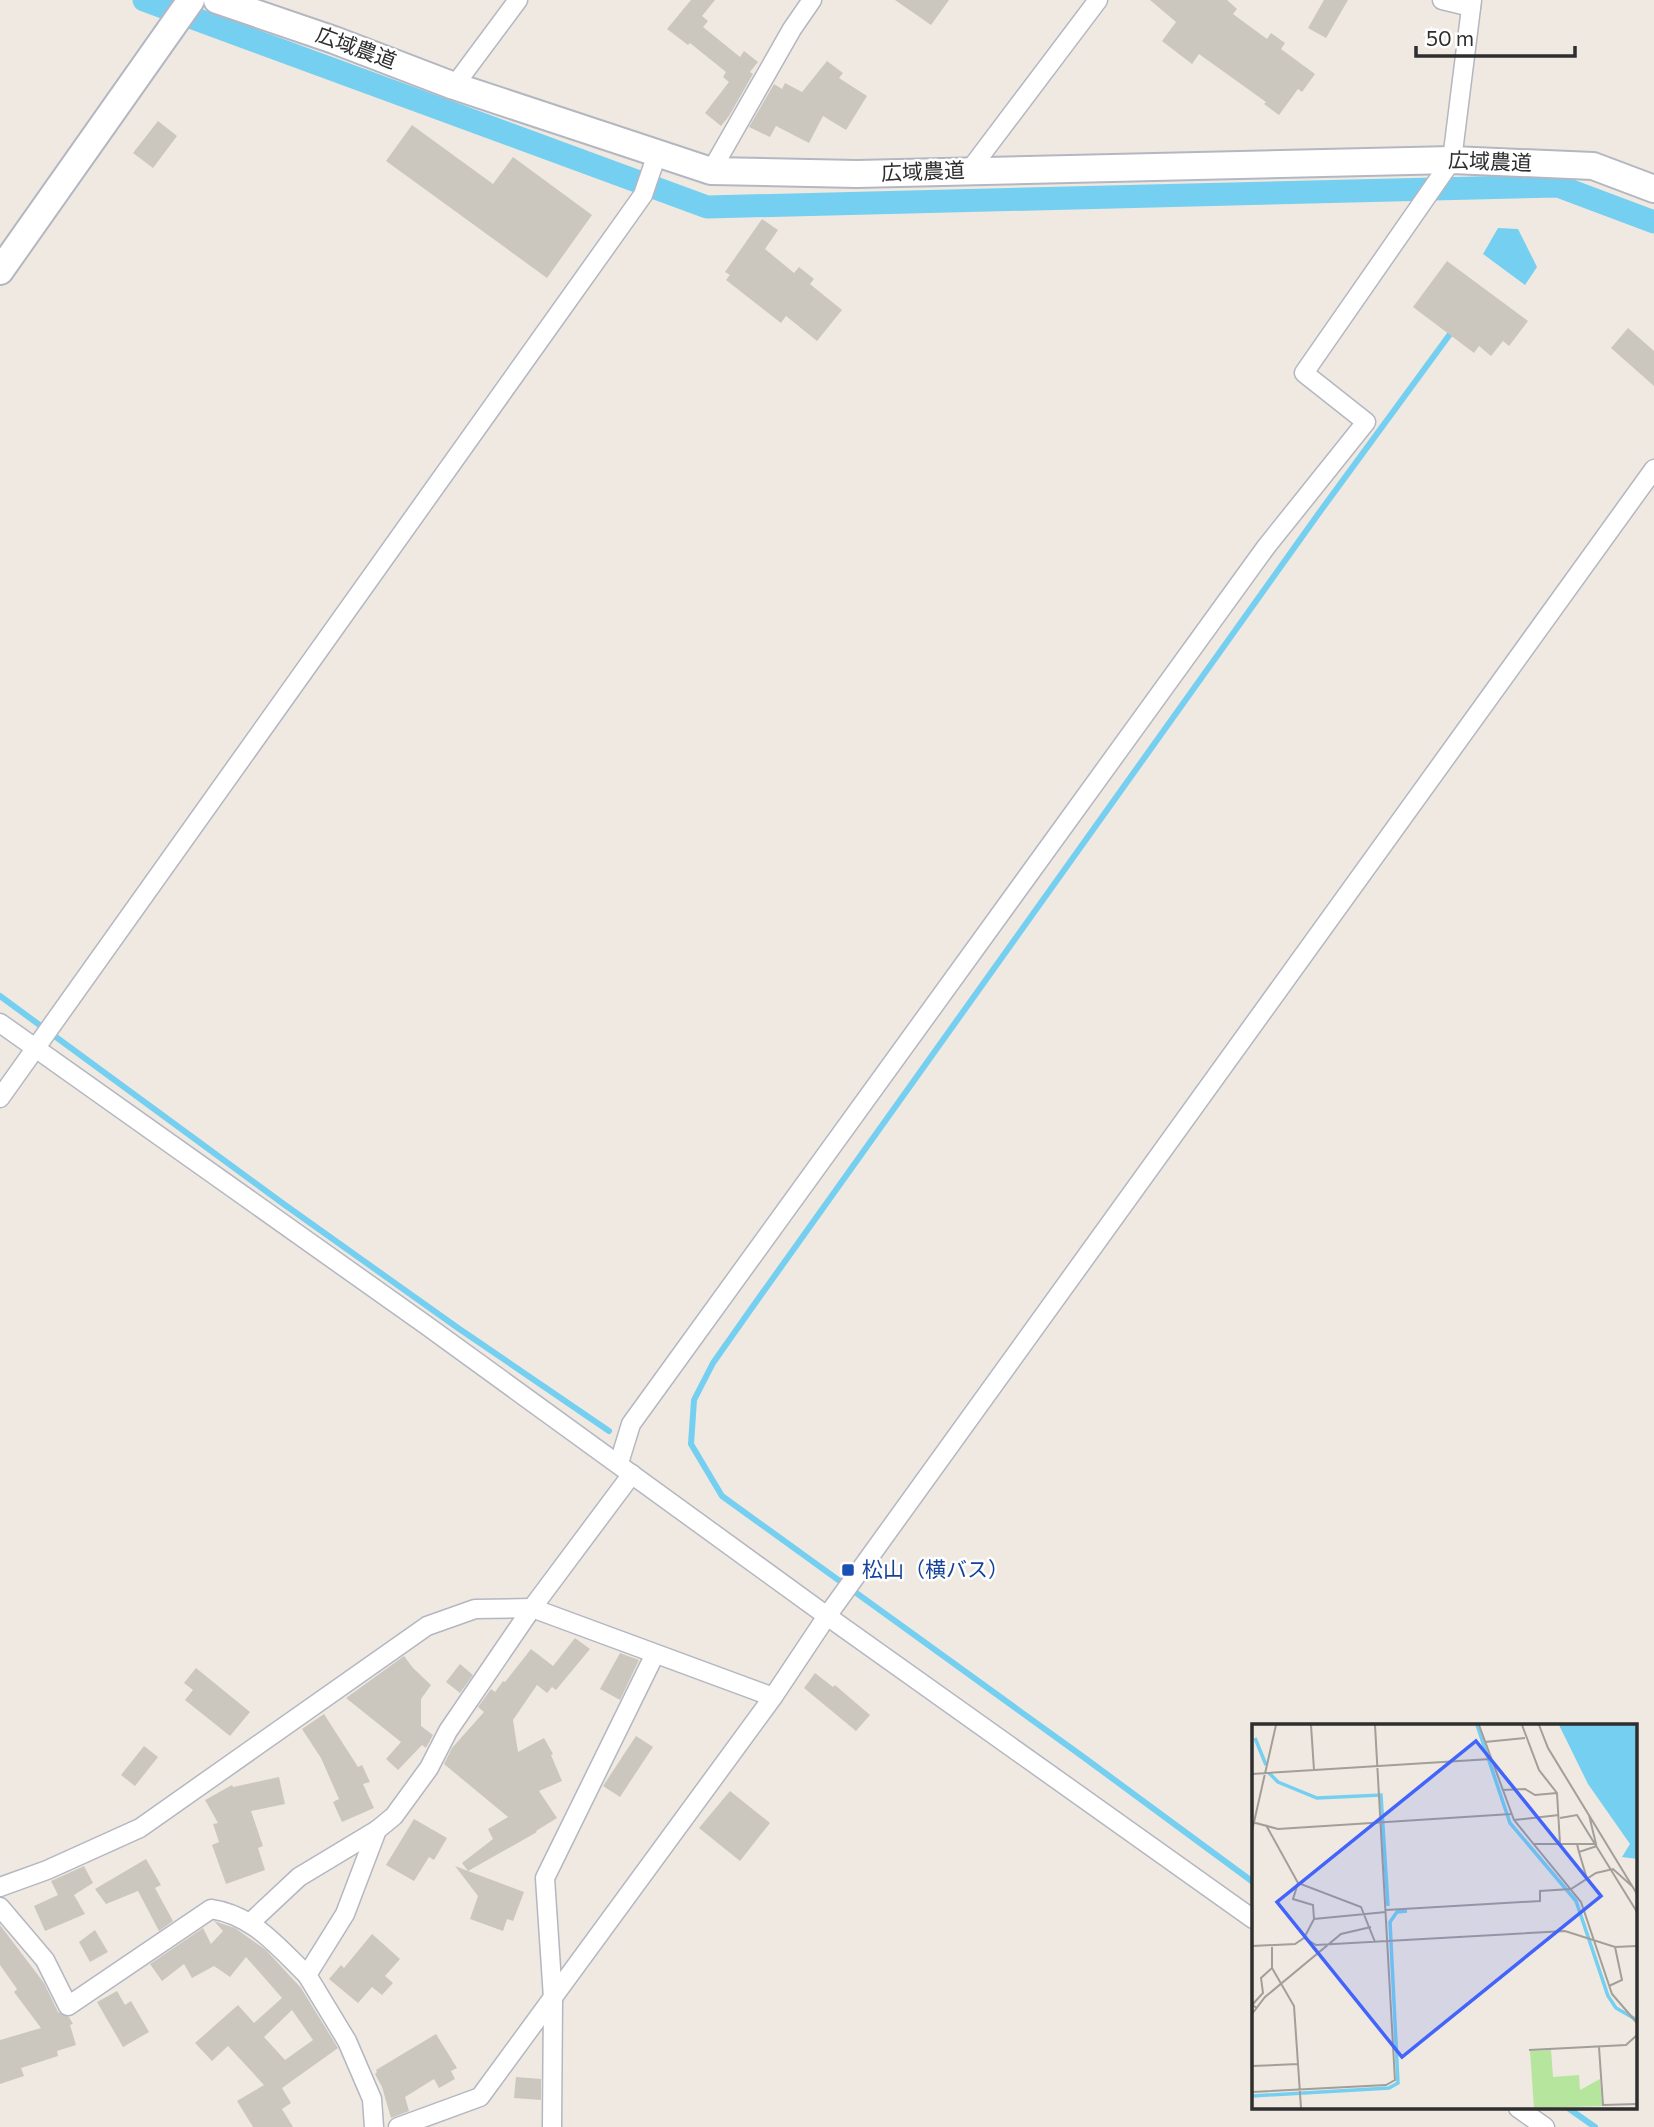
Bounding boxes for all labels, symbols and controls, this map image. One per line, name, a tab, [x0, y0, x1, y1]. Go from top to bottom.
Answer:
scale bar	[1416, 14, 1575, 58]
street label: 広域農道	[313, 20, 400, 73]
text: 50 m	[1426, 25, 1474, 50]
street label: 広域農道	[1448, 147, 1532, 174]
street label: 広域農道	[881, 157, 965, 184]
place label: 松山（横バス）	[862, 1556, 1009, 1581]
marker: 松山（横バス）	[840, 1562, 856, 1578]
inset map	[1252, 1724, 1636, 2110]

